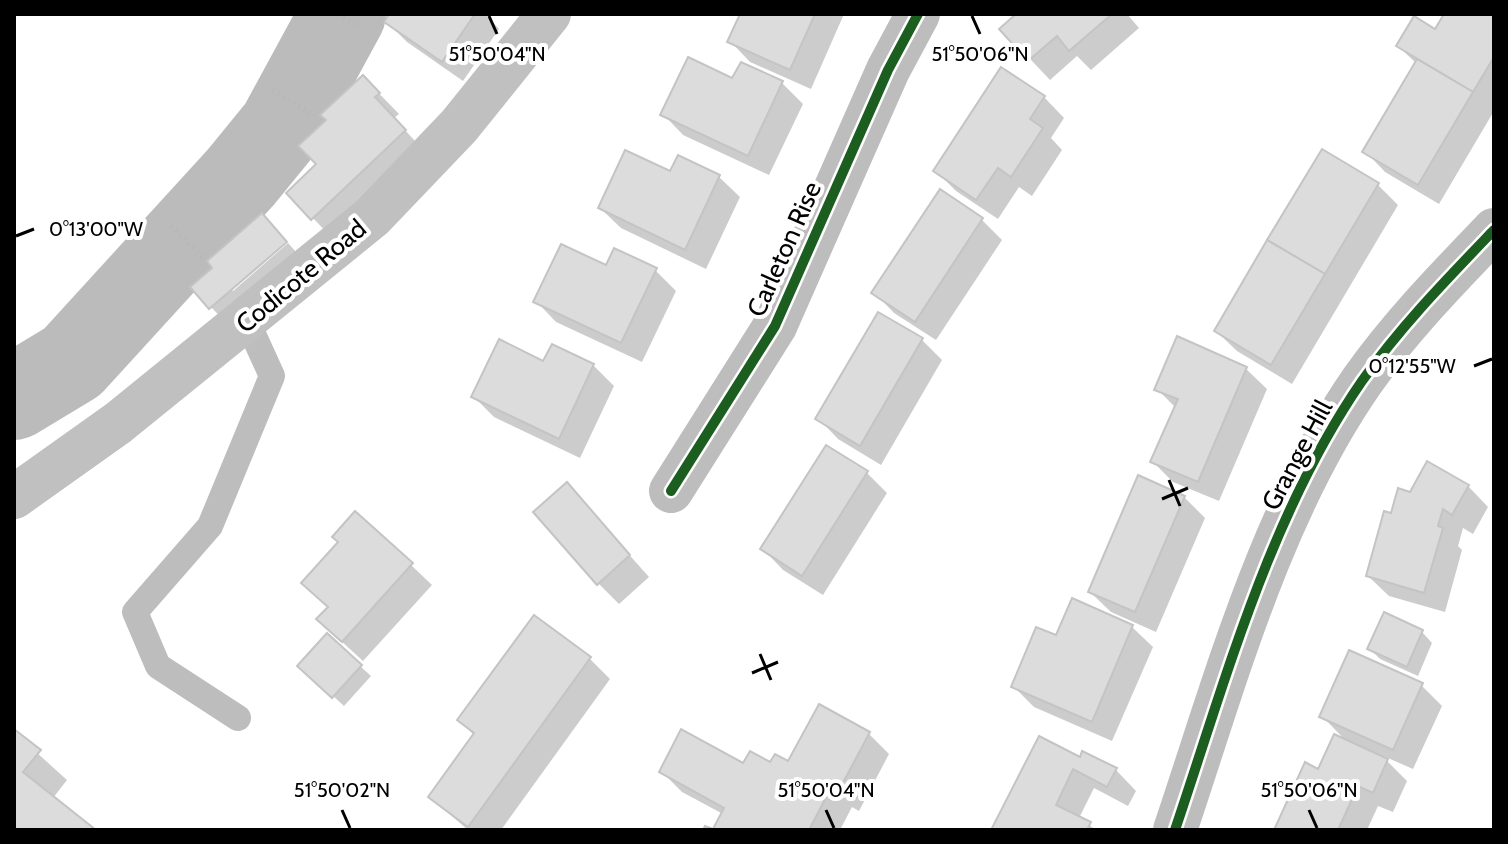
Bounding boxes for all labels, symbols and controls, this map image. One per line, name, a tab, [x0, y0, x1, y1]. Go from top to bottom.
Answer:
text: 51°50'04"N	[448, 42, 546, 66]
text: 51°50'06"N	[931, 42, 1029, 66]
street label: Carleton Rise	[740, 177, 828, 321]
street label: Codicote Road	[229, 212, 373, 340]
text: 0°13'00"W	[49, 217, 143, 241]
text: 0°12'55"W	[1368, 354, 1456, 378]
street label: Grange Hill	[1255, 394, 1339, 516]
text: 51°50'02"N	[294, 778, 390, 802]
text: 51°50'04"N	[777, 778, 875, 802]
text: 51°50'06"N	[1260, 778, 1358, 802]

